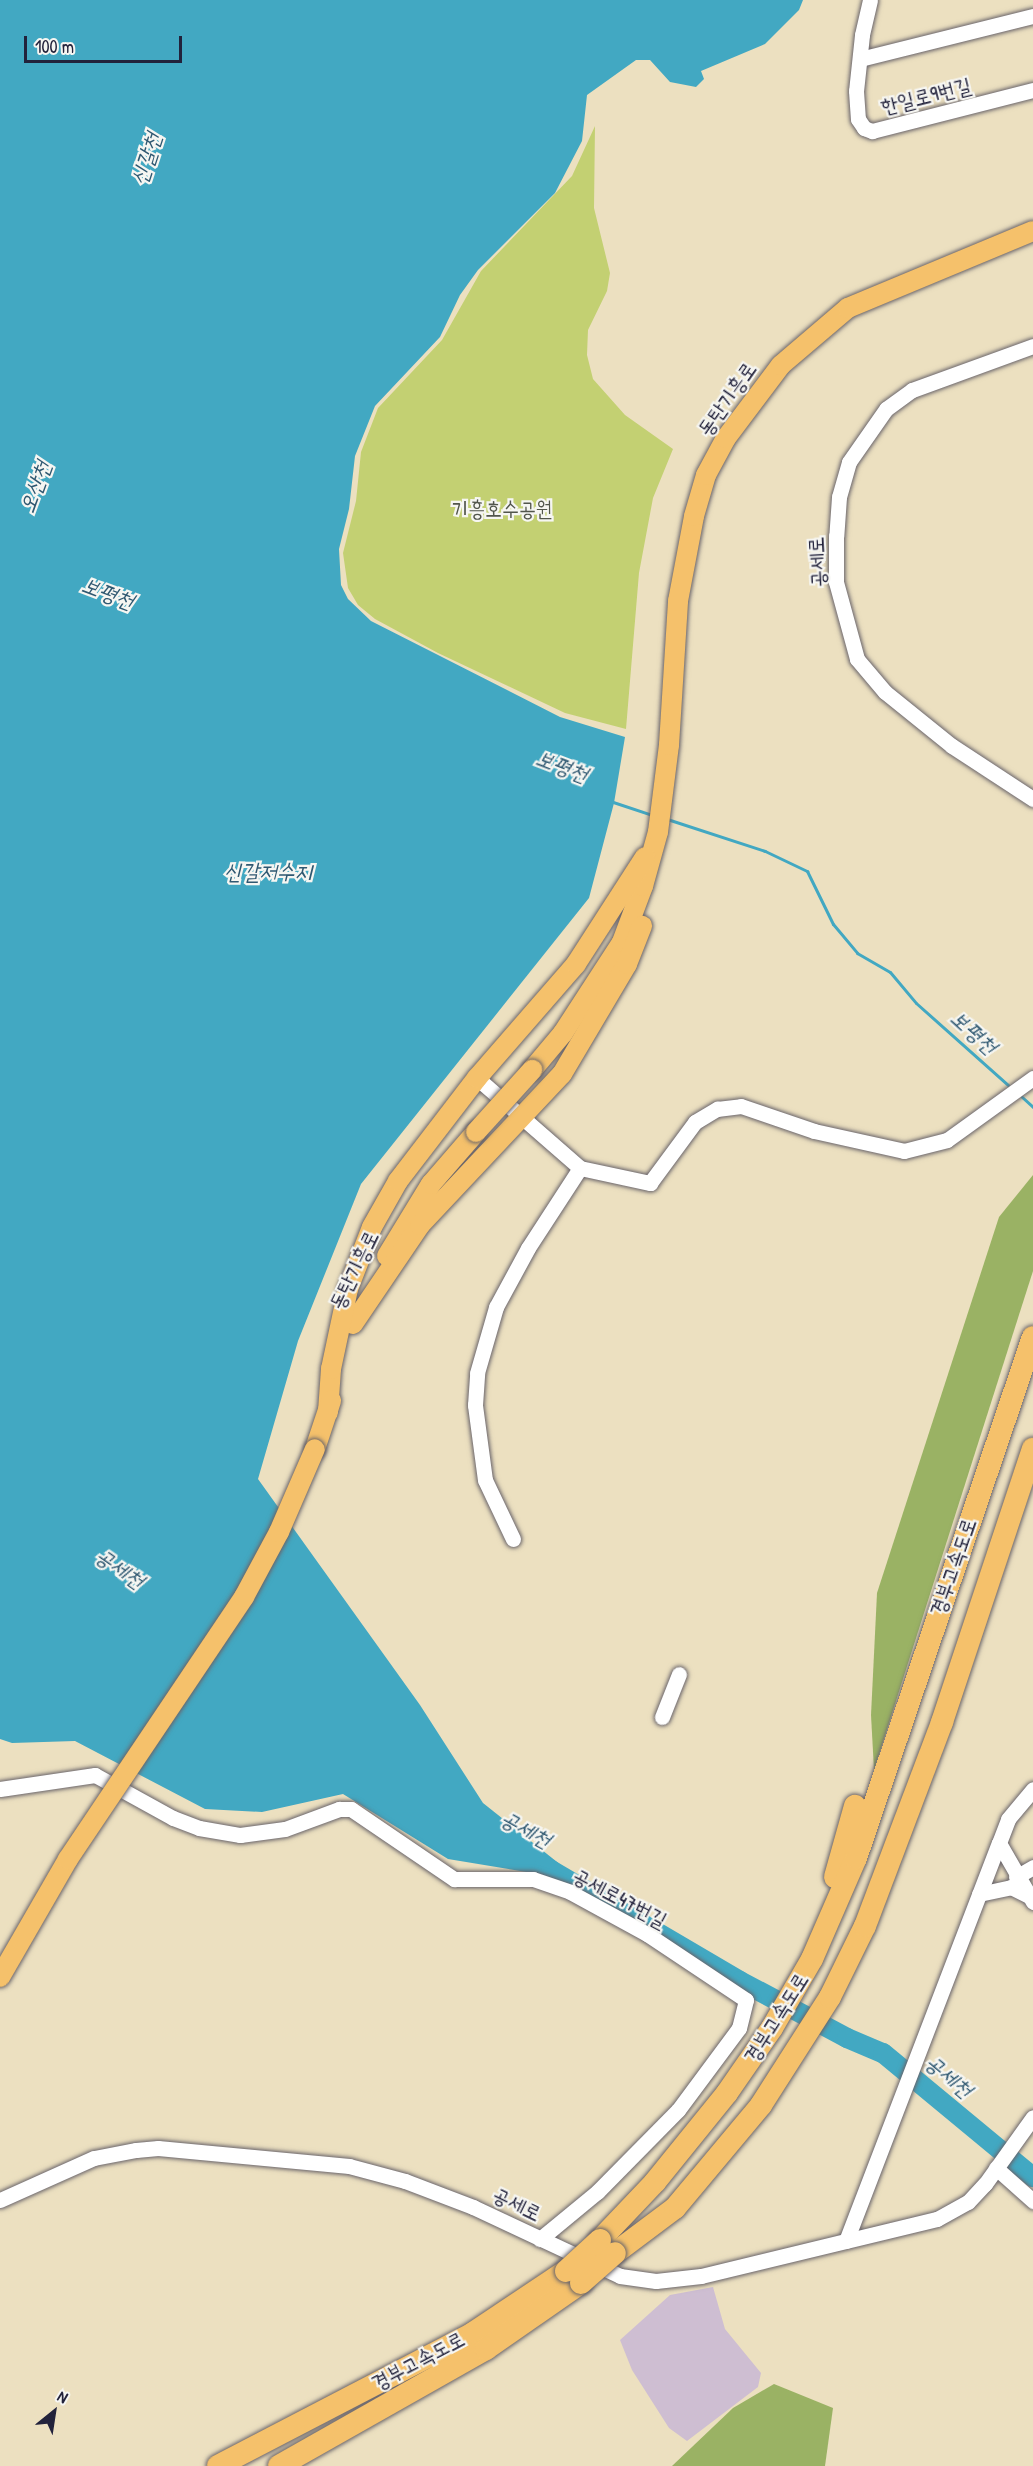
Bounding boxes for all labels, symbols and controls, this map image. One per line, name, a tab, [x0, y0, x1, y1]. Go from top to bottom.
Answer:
scale bar	[27, 24, 184, 62]
text: 100 m	[35, 34, 74, 59]
street label: 한일로9번길	[878, 73, 974, 119]
water label: 신갈천	[125, 130, 167, 188]
street label: 동탄기흥로	[692, 357, 762, 441]
water label: 오산천	[14, 458, 56, 516]
park label: 기흥호수공원	[451, 496, 553, 522]
street label: 공세로	[803, 536, 831, 588]
water label: 보평천	[78, 571, 138, 615]
water label: 보평천	[532, 744, 592, 788]
water label: 신갈저수지	[224, 859, 312, 885]
water label: 보평천	[945, 1004, 1003, 1060]
street label: 동탄기흥로	[324, 1227, 384, 1313]
street label: 경부고속도로	[925, 1515, 981, 1619]
water label: 공세천	[91, 1542, 149, 1594]
water label: 공세천	[496, 1805, 556, 1853]
street label: 공세로47번길	[569, 1863, 671, 1933]
street label: 경부고속도로	[738, 1968, 814, 2068]
water label: 공세천	[920, 2049, 978, 2103]
street label: 공세로	[489, 2182, 545, 2226]
street label: 경부고속도로	[367, 2326, 469, 2396]
north arrow	[24, 2382, 84, 2442]
text: N	[54, 2385, 72, 2408]

